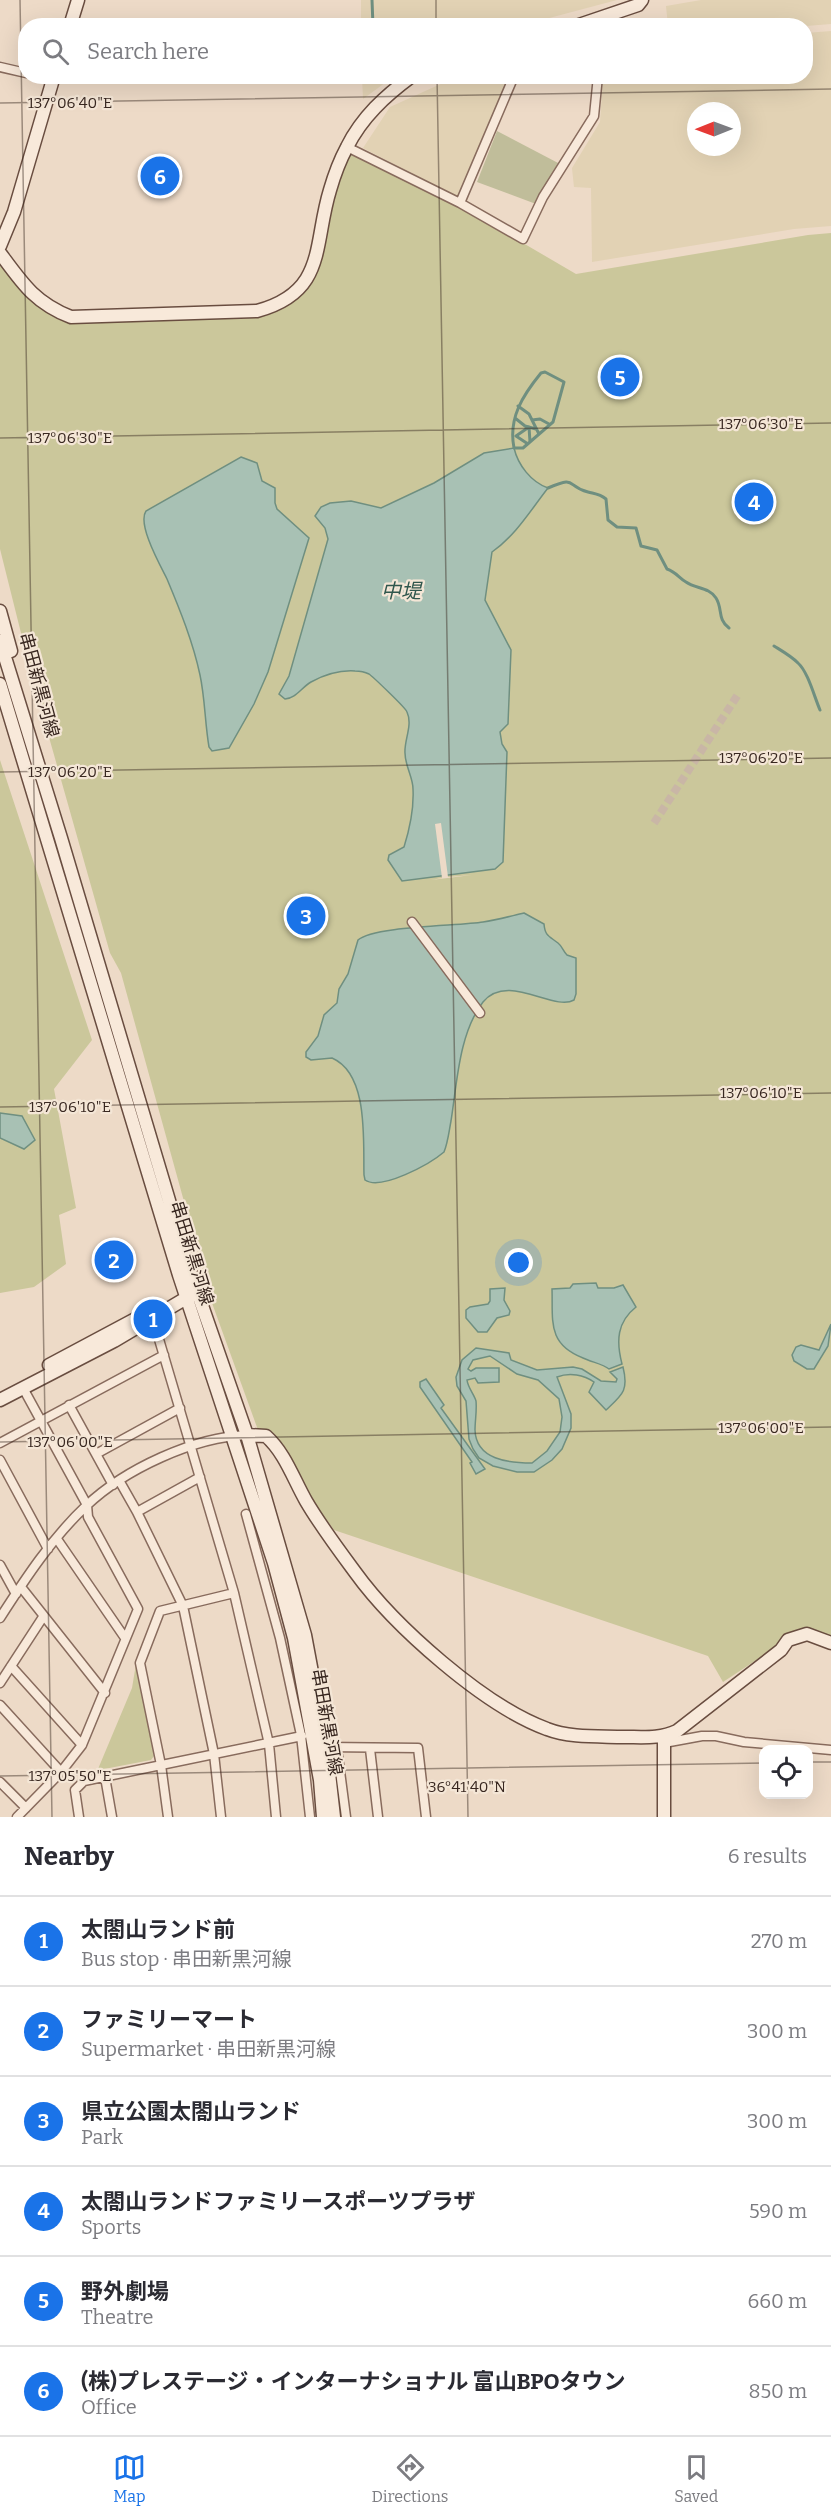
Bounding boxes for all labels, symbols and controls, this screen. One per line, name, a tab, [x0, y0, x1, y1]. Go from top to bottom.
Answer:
search box	[18, 18, 813, 84]
icon: search	[39, 35, 72, 68]
text: Search here	[87, 38, 209, 65]
text: 137°06'40"E	[28, 94, 112, 112]
north arrow	[687, 102, 741, 156]
pin: 6	[140, 154, 180, 198]
pin: 5	[600, 354, 640, 400]
text: 137°06'30"E	[719, 415, 803, 433]
text: 137°06'30"E	[28, 429, 112, 447]
pin: 4	[734, 480, 774, 524]
water label: 中堤	[381, 579, 423, 603]
street label: 串田新黒河線	[14, 630, 64, 740]
text: 137°06'20"E	[719, 749, 803, 767]
text: 137°06'20"E	[28, 763, 112, 781]
pin: 3	[286, 894, 326, 938]
text: 137°06'10"E	[720, 1084, 802, 1102]
text: 137°06'10"E	[29, 1098, 111, 1116]
street label: 串田新黒河線	[166, 1198, 218, 1308]
pin: 2	[94, 1238, 134, 1282]
your location	[504, 1248, 533, 1277]
pin: 1	[134, 1296, 172, 1342]
text: 137°06'00"E	[718, 1419, 804, 1437]
text: 137°06'00"E	[27, 1433, 113, 1451]
street label: 串田新黒河線	[307, 1667, 347, 1777]
map controls	[759, 1745, 813, 1799]
button: locate	[759, 1745, 813, 1799]
text: 137°05'50"E	[28, 1767, 112, 1785]
text: 36°41'40"N	[428, 1778, 506, 1796]
text: Nearby	[24, 1841, 114, 1872]
text: 6 results	[728, 1844, 807, 1868]
text: 太閤山ランド前	[81, 1916, 235, 1943]
text: 1	[39, 1929, 48, 1953]
text: 270 m	[751, 1929, 807, 1953]
text: Bus stop · 串田新黒河線	[81, 1947, 292, 1971]
text: ファミリーマート	[81, 2006, 257, 2033]
text: 2	[38, 2019, 49, 2043]
text: 300 m	[747, 2019, 807, 2043]
text: Supermarket · 串田新黒河線	[81, 2037, 336, 2061]
text: 県立公園太閤山ランド	[81, 2098, 301, 2125]
text: 3	[38, 2109, 49, 2133]
text: 300 m	[747, 2109, 807, 2133]
text: Park	[81, 2125, 123, 2149]
text: 太閤山ランドファミリースポーツプラザ	[81, 2188, 475, 2215]
text: 4	[37, 2199, 50, 2223]
text: 590 m	[749, 2199, 807, 2223]
text: Sports	[81, 2215, 141, 2239]
text: 野外劇場	[81, 2278, 169, 2305]
text: 5	[38, 2289, 49, 2313]
text: 660 m	[748, 2289, 807, 2313]
text: Theatre	[81, 2305, 153, 2329]
text: (株)プレステージ・インターナショナル 富山BPOタウン	[81, 2368, 626, 2395]
text: 6	[38, 2379, 49, 2403]
text: 850 m	[748, 2379, 807, 2403]
text: Office	[81, 2395, 137, 2419]
tab: Map	[113, 2451, 146, 2506]
tab: Directions	[372, 2451, 449, 2506]
tab: Saved	[674, 2451, 718, 2506]

